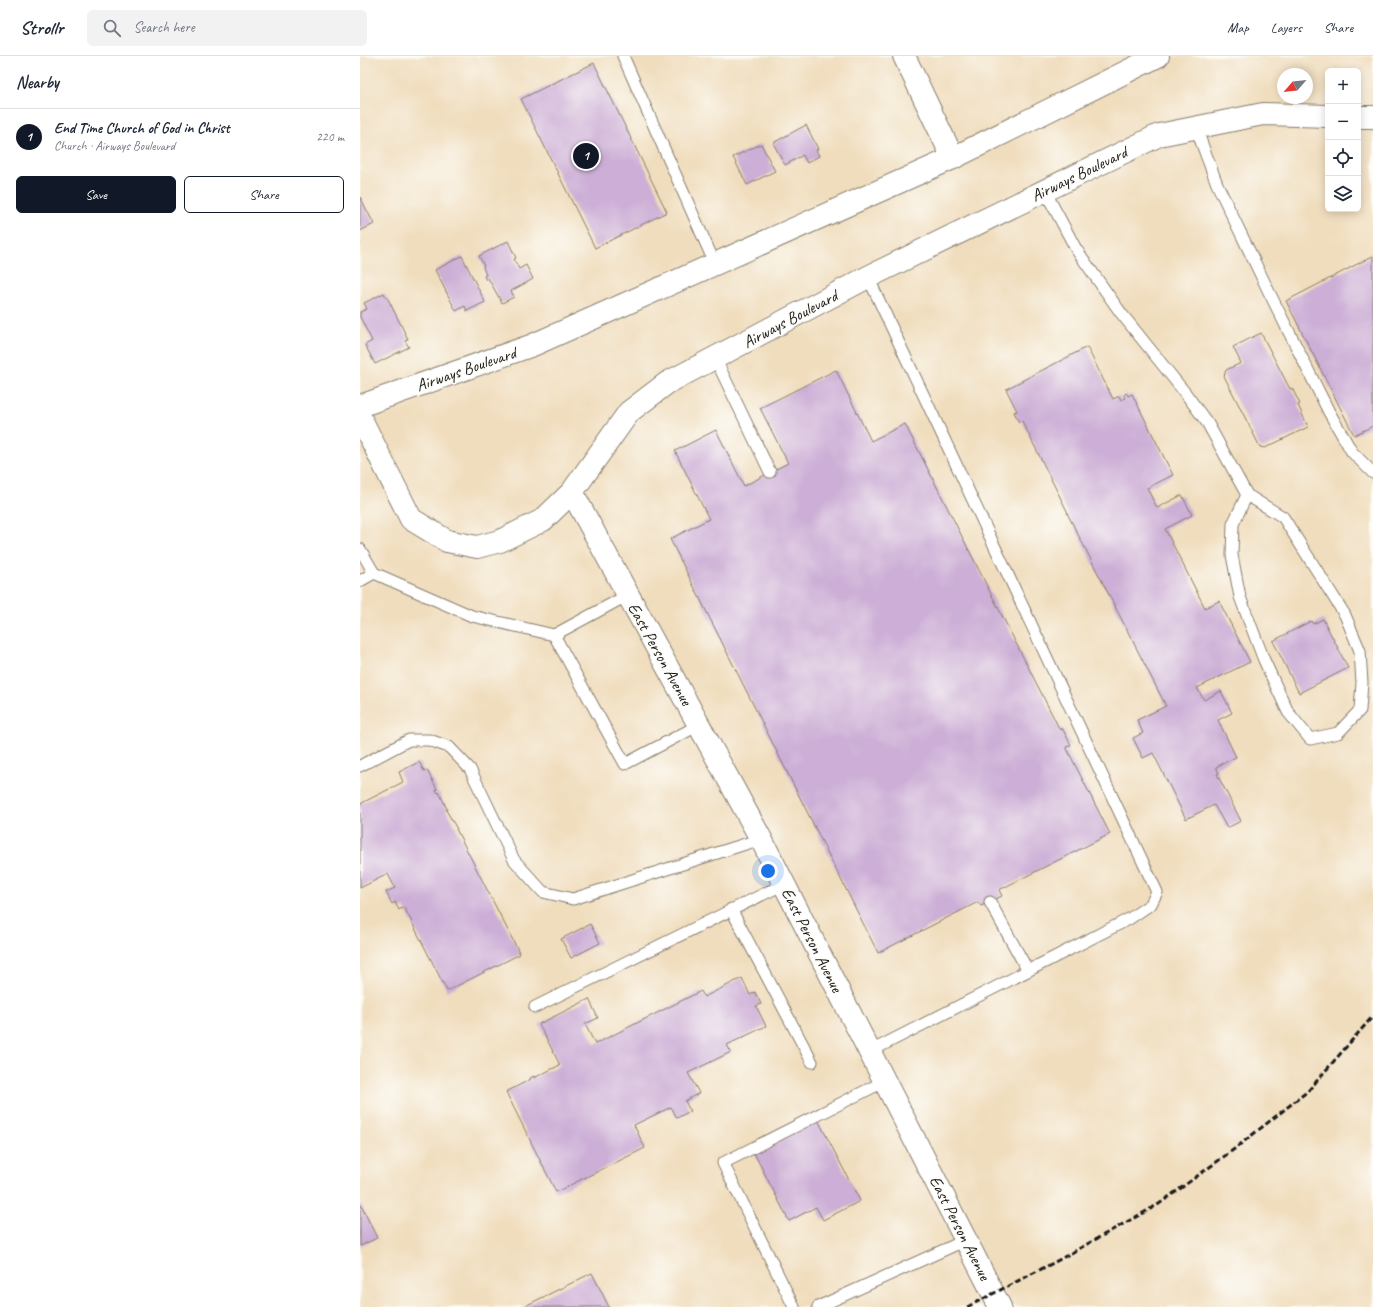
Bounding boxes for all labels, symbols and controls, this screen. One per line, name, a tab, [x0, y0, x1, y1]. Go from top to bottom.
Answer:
search box	[87, 10, 367, 46]
text: Strollr	[20, 16, 63, 40]
icon: search	[101, 17, 123, 39]
text: Search here	[133, 18, 195, 37]
text: Map	[1227, 19, 1249, 36]
text: Layers	[1271, 19, 1302, 36]
text: Share	[1324, 19, 1353, 36]
north arrow	[1277, 68, 1313, 104]
map controls	[1325, 68, 1361, 212]
button: +	[1325, 68, 1361, 104]
text: Nearby	[16, 72, 59, 93]
button: −	[1325, 104, 1361, 140]
text: End Time Church of God in Christ	[54, 119, 230, 138]
text: 1	[26, 129, 32, 145]
text: 220 m	[316, 129, 344, 145]
text: Church · Airways Boulevard	[54, 138, 175, 154]
street label: Airways Boulevard	[1028, 140, 1133, 206]
button: locate	[1325, 140, 1361, 176]
pin: 1	[573, 141, 599, 171]
button: Save	[16, 176, 176, 213]
button: Share	[184, 176, 344, 213]
button: layers	[1325, 176, 1361, 212]
street label: Airways Boulevard	[739, 284, 844, 353]
street label: Airways Boulevard	[413, 341, 522, 396]
street label: East Person Avenue	[623, 599, 698, 710]
your location	[758, 861, 778, 881]
street label: East Person Avenue	[777, 884, 848, 997]
street label: East Person Avenue	[925, 1172, 996, 1285]

